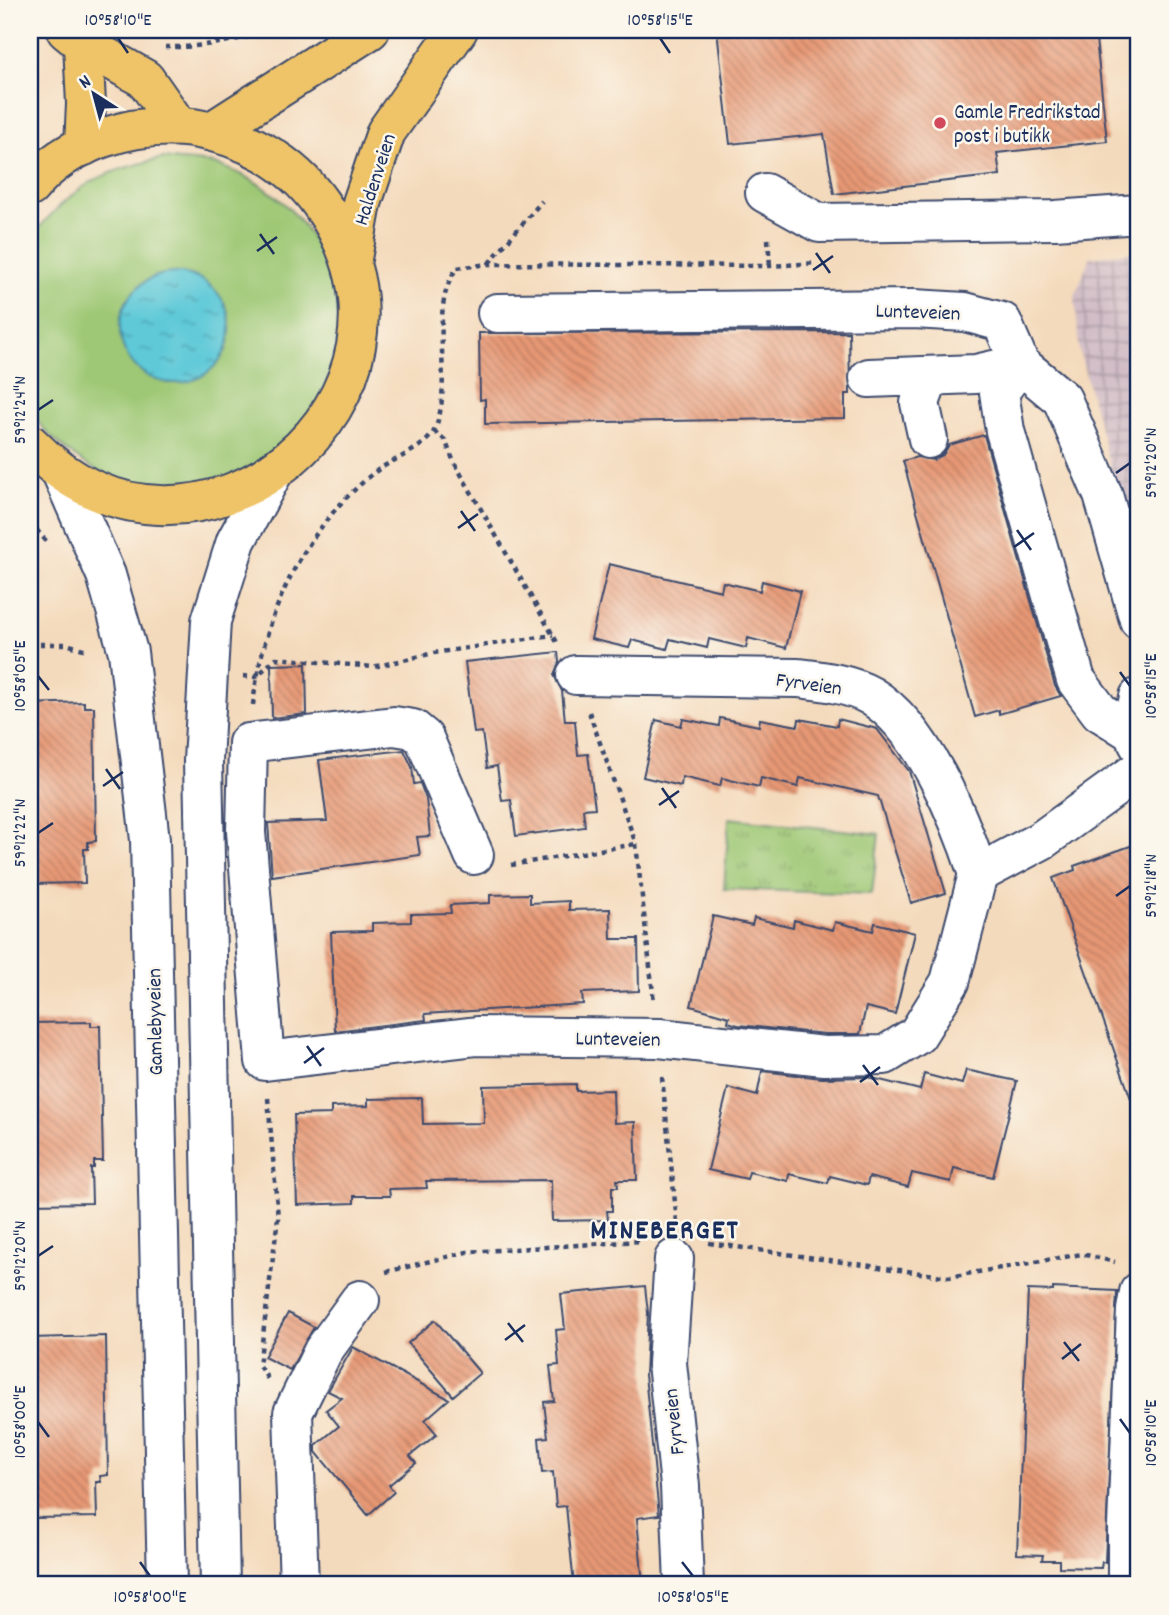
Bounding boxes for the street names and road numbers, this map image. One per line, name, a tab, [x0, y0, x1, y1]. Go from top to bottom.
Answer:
street label: Haldenveien	[348, 130, 406, 230]
street label: Lunteveien	[875, 298, 961, 330]
street label: Fyrveien	[774, 666, 844, 705]
street label: Gamlebyveien	[141, 968, 173, 1076]
street label: Lunteveien	[575, 1025, 661, 1057]
street label: Fyrveien	[658, 1387, 694, 1456]

